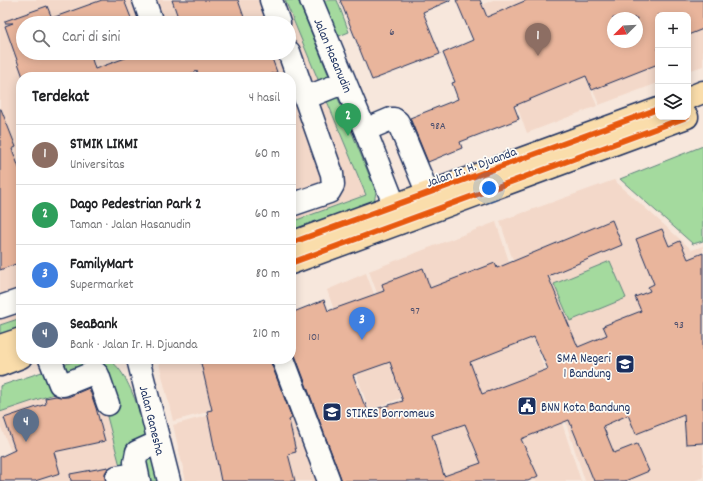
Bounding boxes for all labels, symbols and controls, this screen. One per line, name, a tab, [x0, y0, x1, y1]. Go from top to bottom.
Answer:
north arrow	[607, 12, 643, 48]
map controls	[655, 12, 691, 120]
button: +	[655, 12, 691, 48]
search box	[16, 16, 296, 60]
street label: Jalan Hasanudin	[307, 16, 356, 96]
pin: 1	[525, 23, 551, 56]
house number: 6	[389, 25, 395, 41]
icon: search	[30, 27, 52, 49]
text: Cari di sini	[62, 27, 120, 49]
button: −	[655, 48, 691, 84]
button: layers	[655, 84, 691, 120]
text: Terdekat	[32, 86, 89, 110]
text: 4 hasil	[249, 89, 280, 108]
pin: 2	[335, 103, 361, 136]
house number: 98A	[430, 119, 446, 135]
text: STMIK LIKMI	[70, 134, 138, 156]
street label: Jalan Ir. H. Djuanda	[424, 143, 520, 193]
text: 1	[44, 145, 46, 164]
text: 60 m	[255, 145, 280, 164]
text: Universitas	[70, 156, 125, 175]
your location	[479, 178, 499, 198]
text: Dago Pedestrian Park 2	[70, 194, 202, 216]
text: 2	[42, 205, 48, 224]
text: 60 m	[255, 205, 280, 224]
text: Taman · Jalan Hasanudin	[70, 216, 191, 235]
text: FamilyMart	[70, 254, 133, 276]
text: 3	[42, 265, 48, 284]
text: 80 m	[256, 265, 280, 284]
text: Supermarket	[70, 276, 134, 295]
house number: 97	[410, 304, 420, 320]
pin: 3	[349, 307, 375, 340]
text: SeaBank	[70, 314, 117, 336]
house number: 93	[674, 318, 684, 334]
text: 4	[42, 325, 48, 344]
text: 210 m	[252, 325, 280, 344]
house number: 101	[309, 330, 319, 346]
text: Bank · Jalan Ir. H. Djuanda	[70, 336, 197, 355]
place label: SMA Negeri 1 Bandung	[557, 350, 612, 384]
school or university icon: SMA Negeri 1 Bandung	[614, 353, 636, 375]
street label: Jalan Ganesha	[133, 384, 169, 458]
public building icon: BNN Kota Bandung	[516, 395, 538, 417]
place label: BNN Kota Bandung	[541, 399, 631, 418]
school or university icon: STIKES Borromeus	[321, 401, 343, 423]
place label: STIKES Borromeus	[346, 405, 435, 424]
pin: 4	[13, 409, 39, 442]

